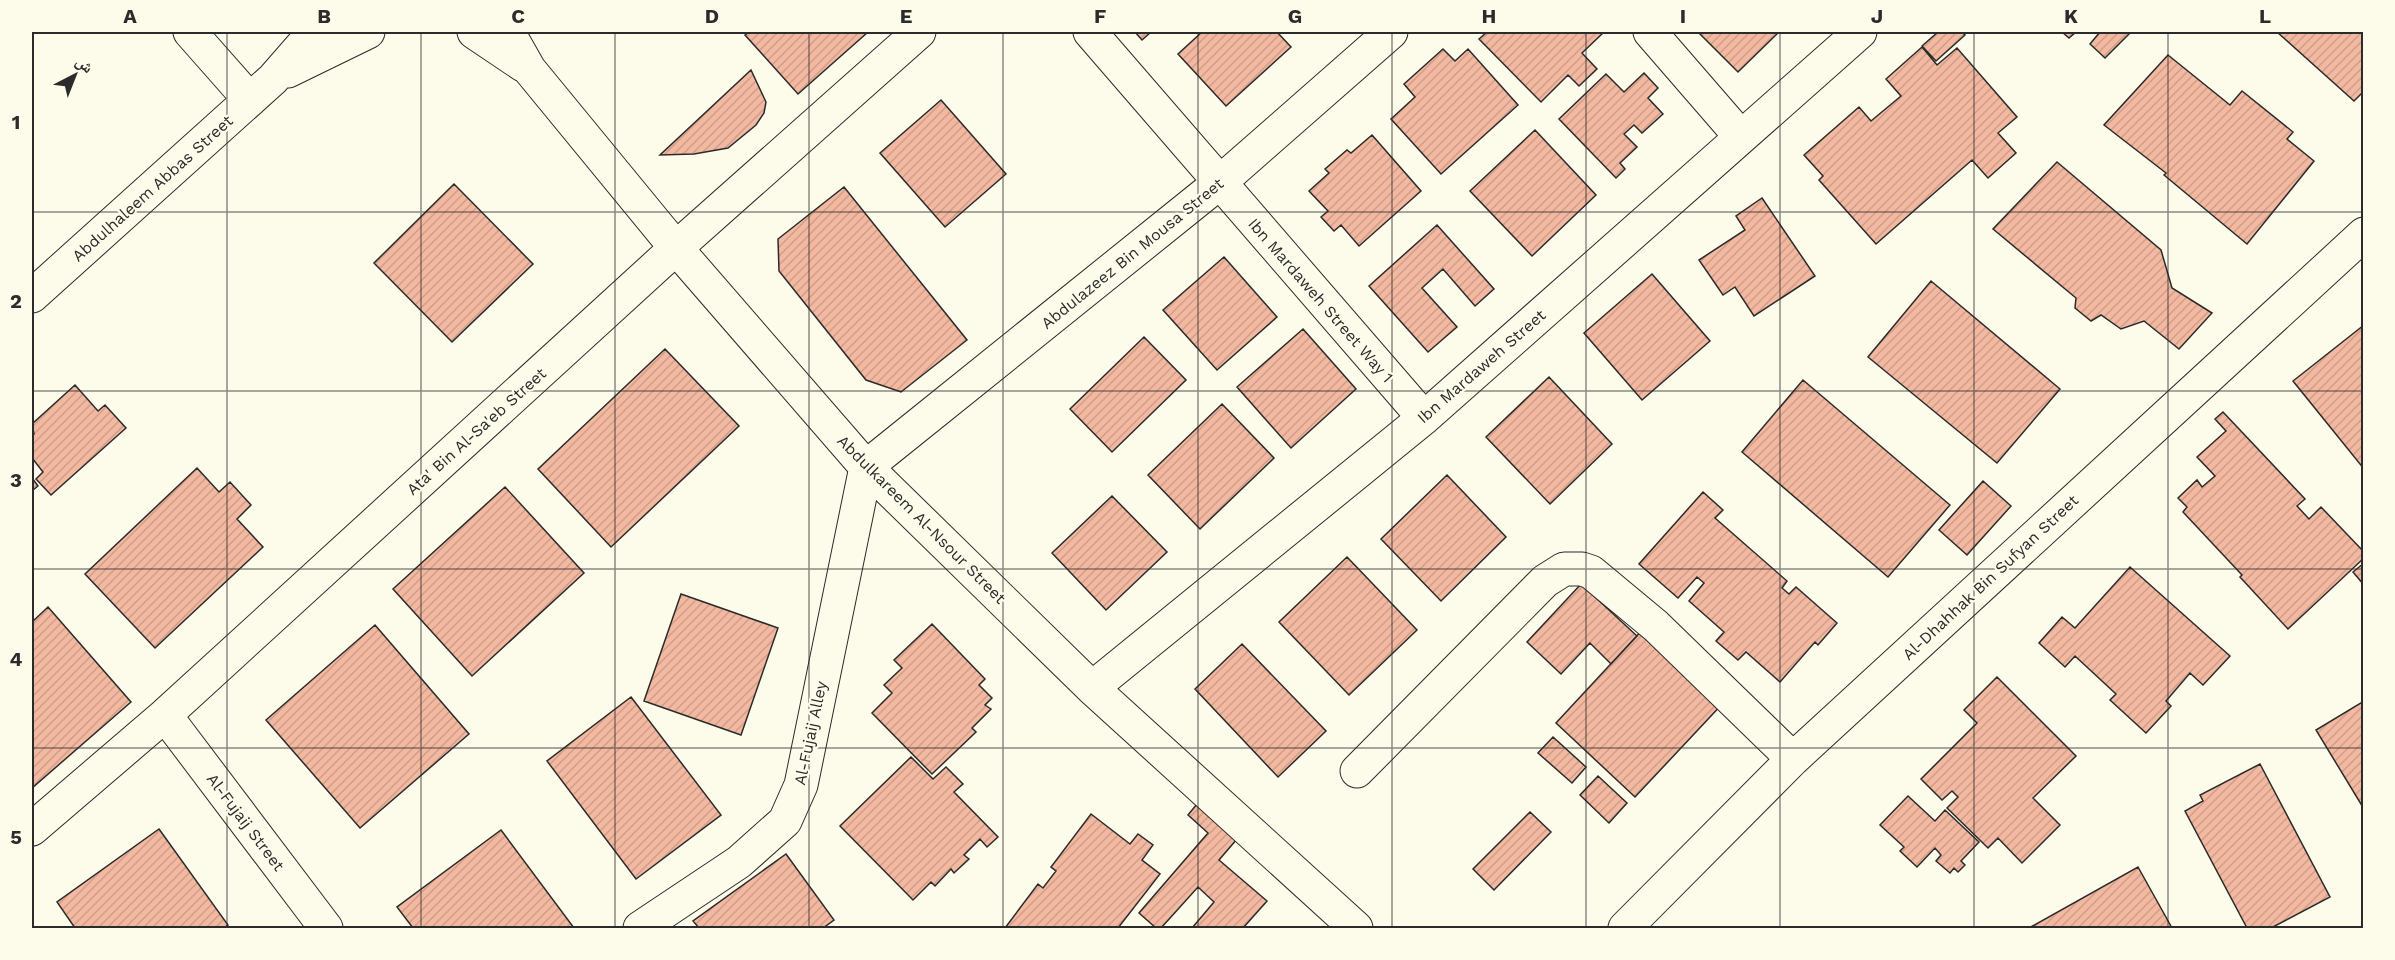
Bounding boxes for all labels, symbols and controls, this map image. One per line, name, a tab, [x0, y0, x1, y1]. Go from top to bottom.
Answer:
text: A	[123, 4, 137, 28]
text: B	[317, 4, 331, 28]
text: C	[511, 4, 525, 28]
text: D	[705, 4, 719, 28]
text: E	[900, 4, 912, 28]
text: F	[1094, 4, 1106, 28]
text: G	[1288, 4, 1302, 28]
text: H	[1482, 4, 1496, 28]
text: I	[1680, 4, 1686, 28]
text: J	[1871, 4, 1883, 28]
text: K	[2064, 4, 2078, 28]
text: L	[2259, 4, 2271, 28]
north arrow	[45, 45, 105, 105]
text: ش	[72, 51, 97, 77]
text: 1	[12, 110, 20, 134]
street label: Abdulhaleem Abbas Street	[68, 111, 237, 266]
street label: Abdulazeez Bin Mousa Street	[1037, 174, 1228, 333]
street label: Ibn Mardaweh Street Way 1	[1244, 214, 1397, 386]
text: 2	[10, 289, 22, 313]
street label: Ibn Mardaweh Street	[1413, 305, 1550, 427]
street label: Ata' Bin Al-Sa'eb Street	[403, 364, 550, 499]
street label: Abdulkareem Al-Nsour Street	[833, 431, 1010, 608]
text: 3	[10, 468, 22, 492]
street label: Al-Dhahhak Bin Sufyan Street	[1898, 491, 2082, 664]
text: 4	[10, 647, 23, 671]
street label: Al-Fujaij Alley	[790, 679, 831, 787]
street label: Al-Fujaij Street	[203, 770, 289, 875]
text: 5	[10, 825, 22, 849]

